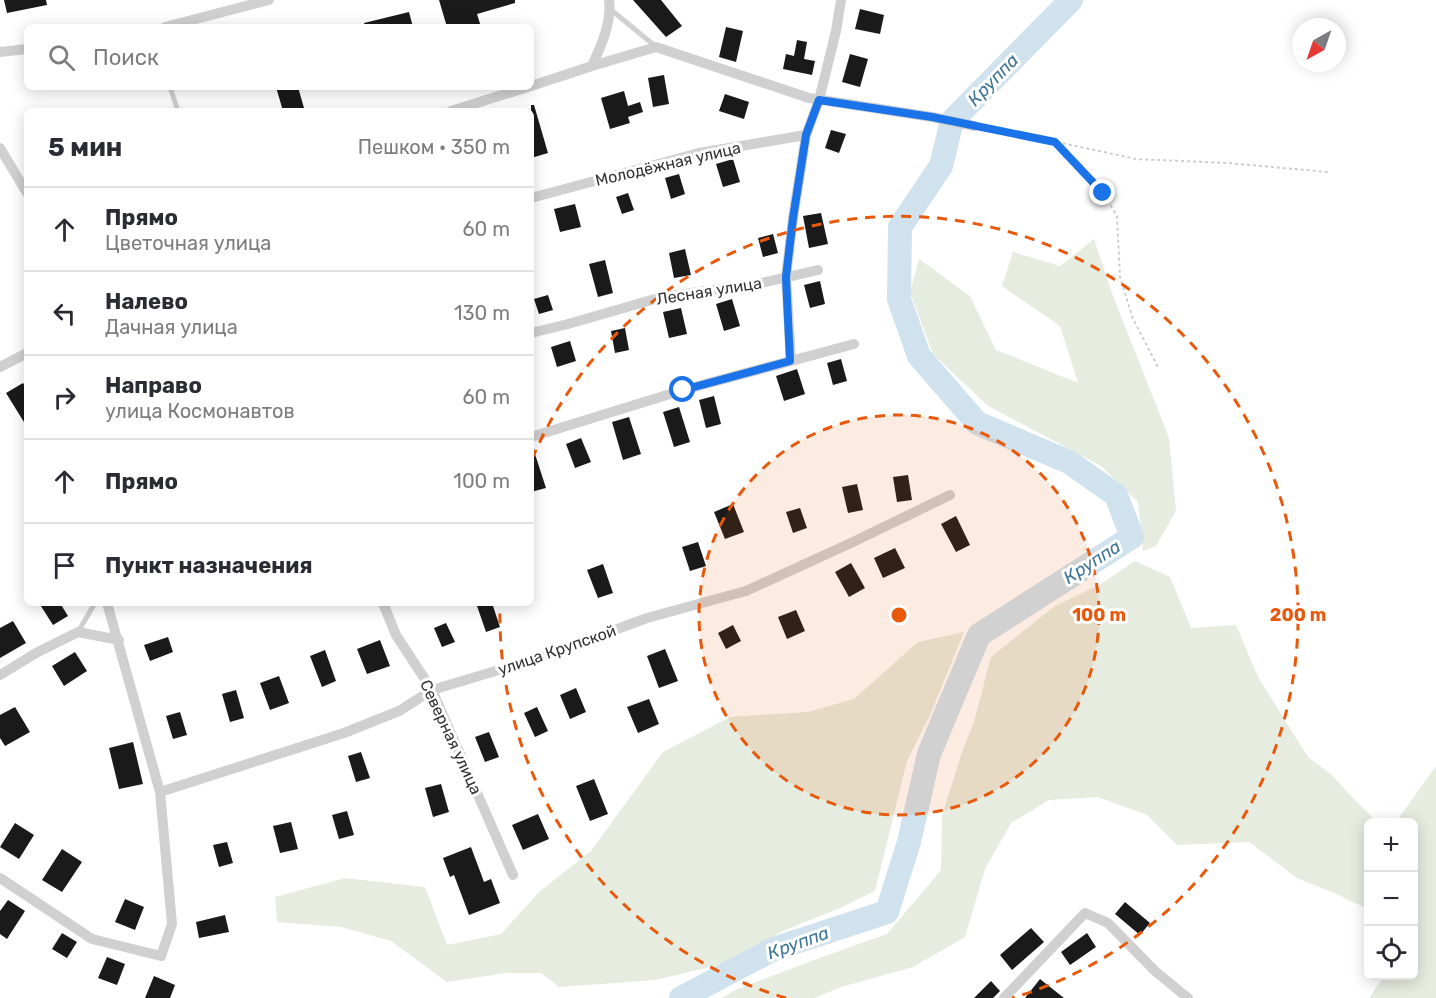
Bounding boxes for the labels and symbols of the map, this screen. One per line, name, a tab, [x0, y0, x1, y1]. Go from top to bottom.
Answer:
north arrow	[1292, 18, 1346, 72]
water label: Круппа	[963, 49, 1023, 111]
street label: Молодёжная улица	[593, 138, 743, 190]
route end	[1089, 179, 1115, 205]
street label: Лесная улица	[655, 273, 763, 309]
route start	[669, 376, 695, 402]
water label: Круппа	[1059, 535, 1125, 589]
text: 100 m	[1072, 604, 1126, 626]
text: 200 m	[1270, 604, 1326, 626]
centre of rings	[889, 605, 909, 625]
street label: улица Крупской	[495, 621, 619, 679]
street label: Северная улица	[416, 677, 486, 797]
water label: Круппа	[764, 922, 832, 964]

